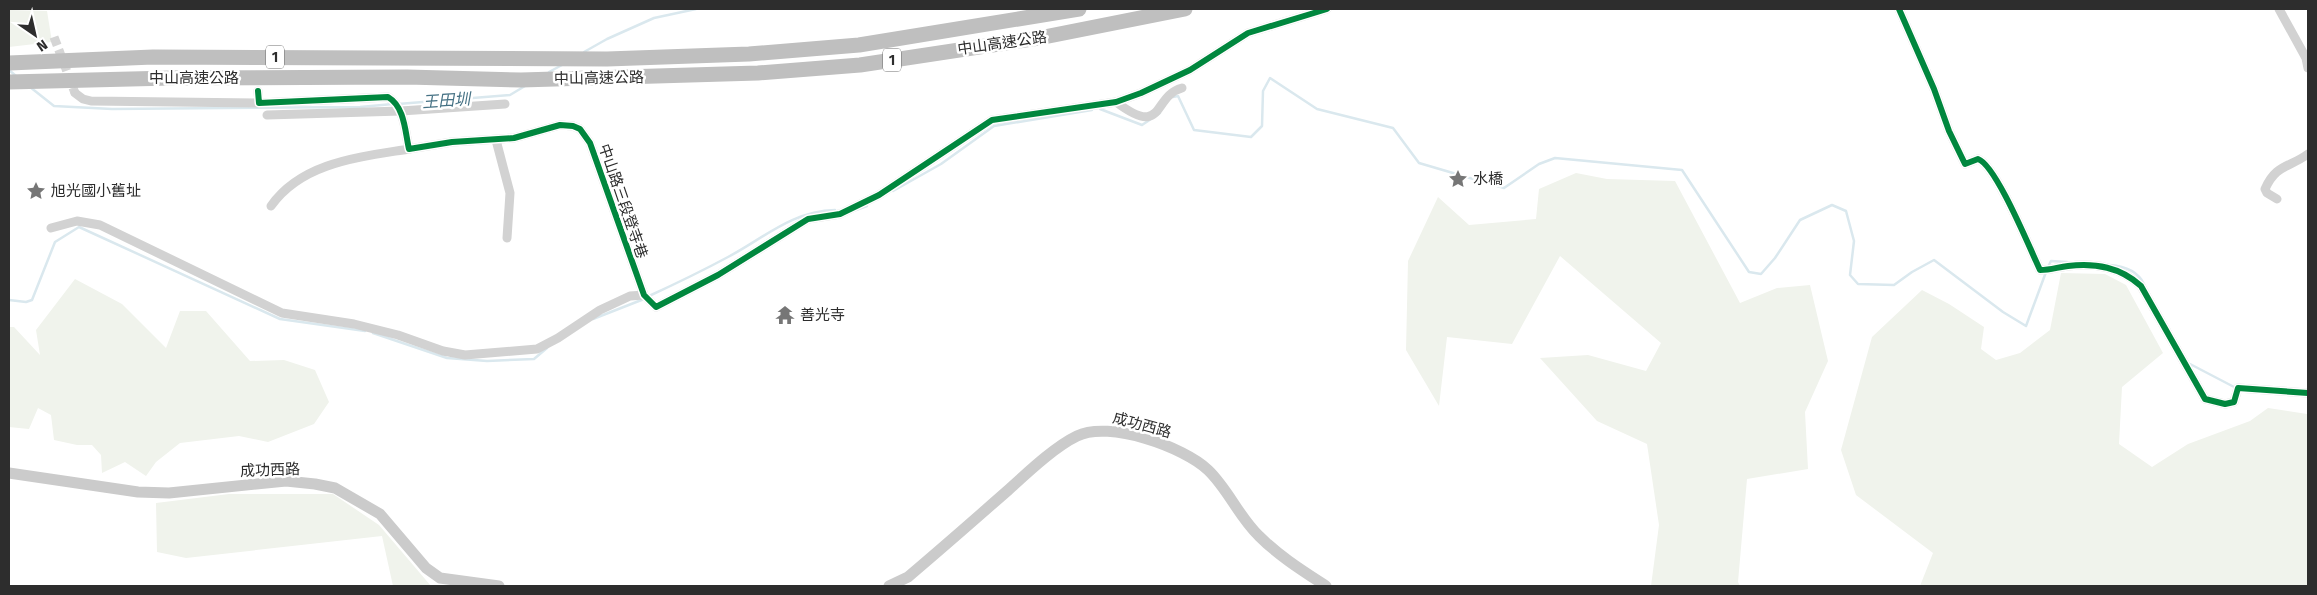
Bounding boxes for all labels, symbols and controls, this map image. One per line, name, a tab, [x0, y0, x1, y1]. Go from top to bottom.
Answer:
north arrow	[10, 10, 60, 60]
street label: 中山高速公路	[956, 28, 1048, 58]
text: N	[33, 36, 51, 55]
road number: 1	[266, 46, 284, 68]
road number: 1	[883, 48, 901, 72]
street label: 中山高速公路	[554, 68, 644, 88]
street label: 中山高速公路	[149, 69, 239, 87]
water label: 王田圳	[421, 89, 473, 112]
street label: 中山路三段登寺巷	[595, 141, 651, 261]
place icon: 水橋	[1447, 168, 1469, 190]
place label: 水橋	[1473, 170, 1503, 188]
place icon: 旭光國小舊址	[25, 180, 47, 202]
place label: 旭光國小舊址	[51, 182, 141, 200]
temple icon: 善光寺	[774, 304, 796, 326]
place label: 善光寺	[800, 306, 845, 324]
street label: 成功西路	[1111, 409, 1173, 441]
street label: 成功西路	[240, 460, 300, 480]

